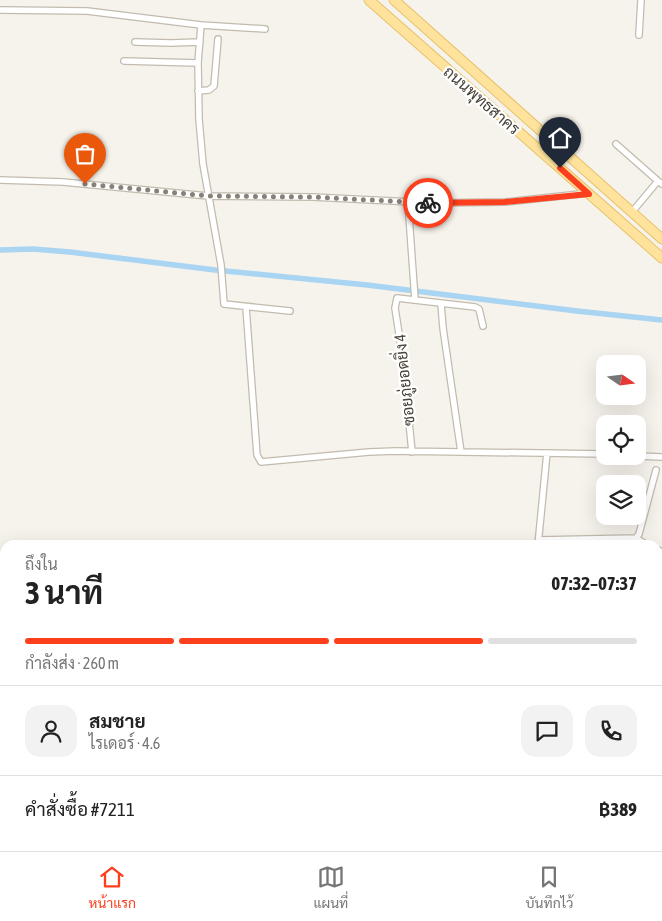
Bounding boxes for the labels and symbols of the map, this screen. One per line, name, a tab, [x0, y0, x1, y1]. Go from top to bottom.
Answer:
street label: ถนนพุทธสาคร	[438, 62, 524, 140]
pin	[539, 117, 581, 168]
pin	[64, 133, 106, 184]
courier	[403, 178, 453, 228]
street label: ซอยภู่ยอดยิ่ง 4	[386, 333, 421, 427]
north arrow	[596, 355, 646, 405]

